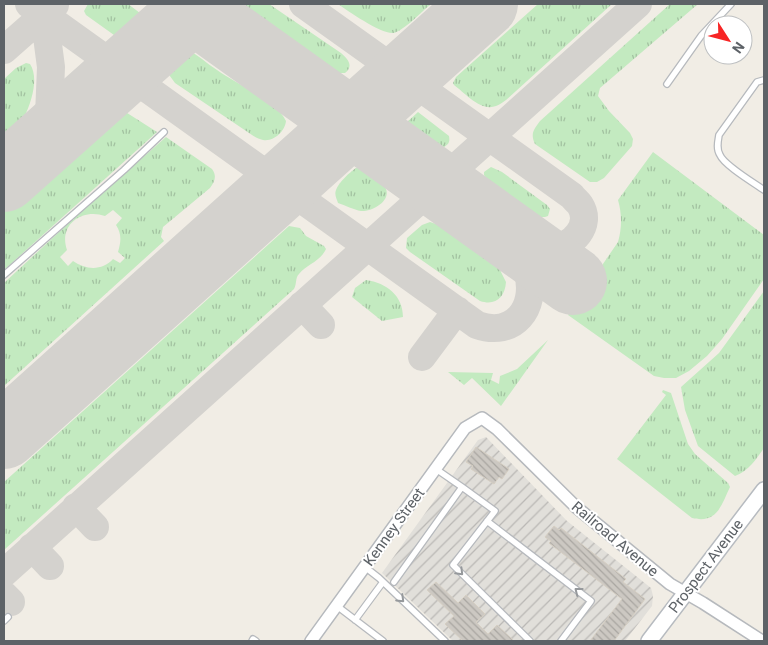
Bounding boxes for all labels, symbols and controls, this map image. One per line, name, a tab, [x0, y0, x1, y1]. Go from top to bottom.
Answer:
north arrow	[703, 15, 753, 65]
text: N	[729, 39, 748, 56]
street label: Kenney Street	[360, 484, 428, 570]
street label: Railroad Avenue	[568, 498, 662, 580]
street label: Prospect Avenue	[665, 516, 747, 616]
one-way arrow	[455, 566, 464, 575]
one-way arrow	[575, 588, 584, 596]
one-way arrow	[396, 593, 405, 602]

